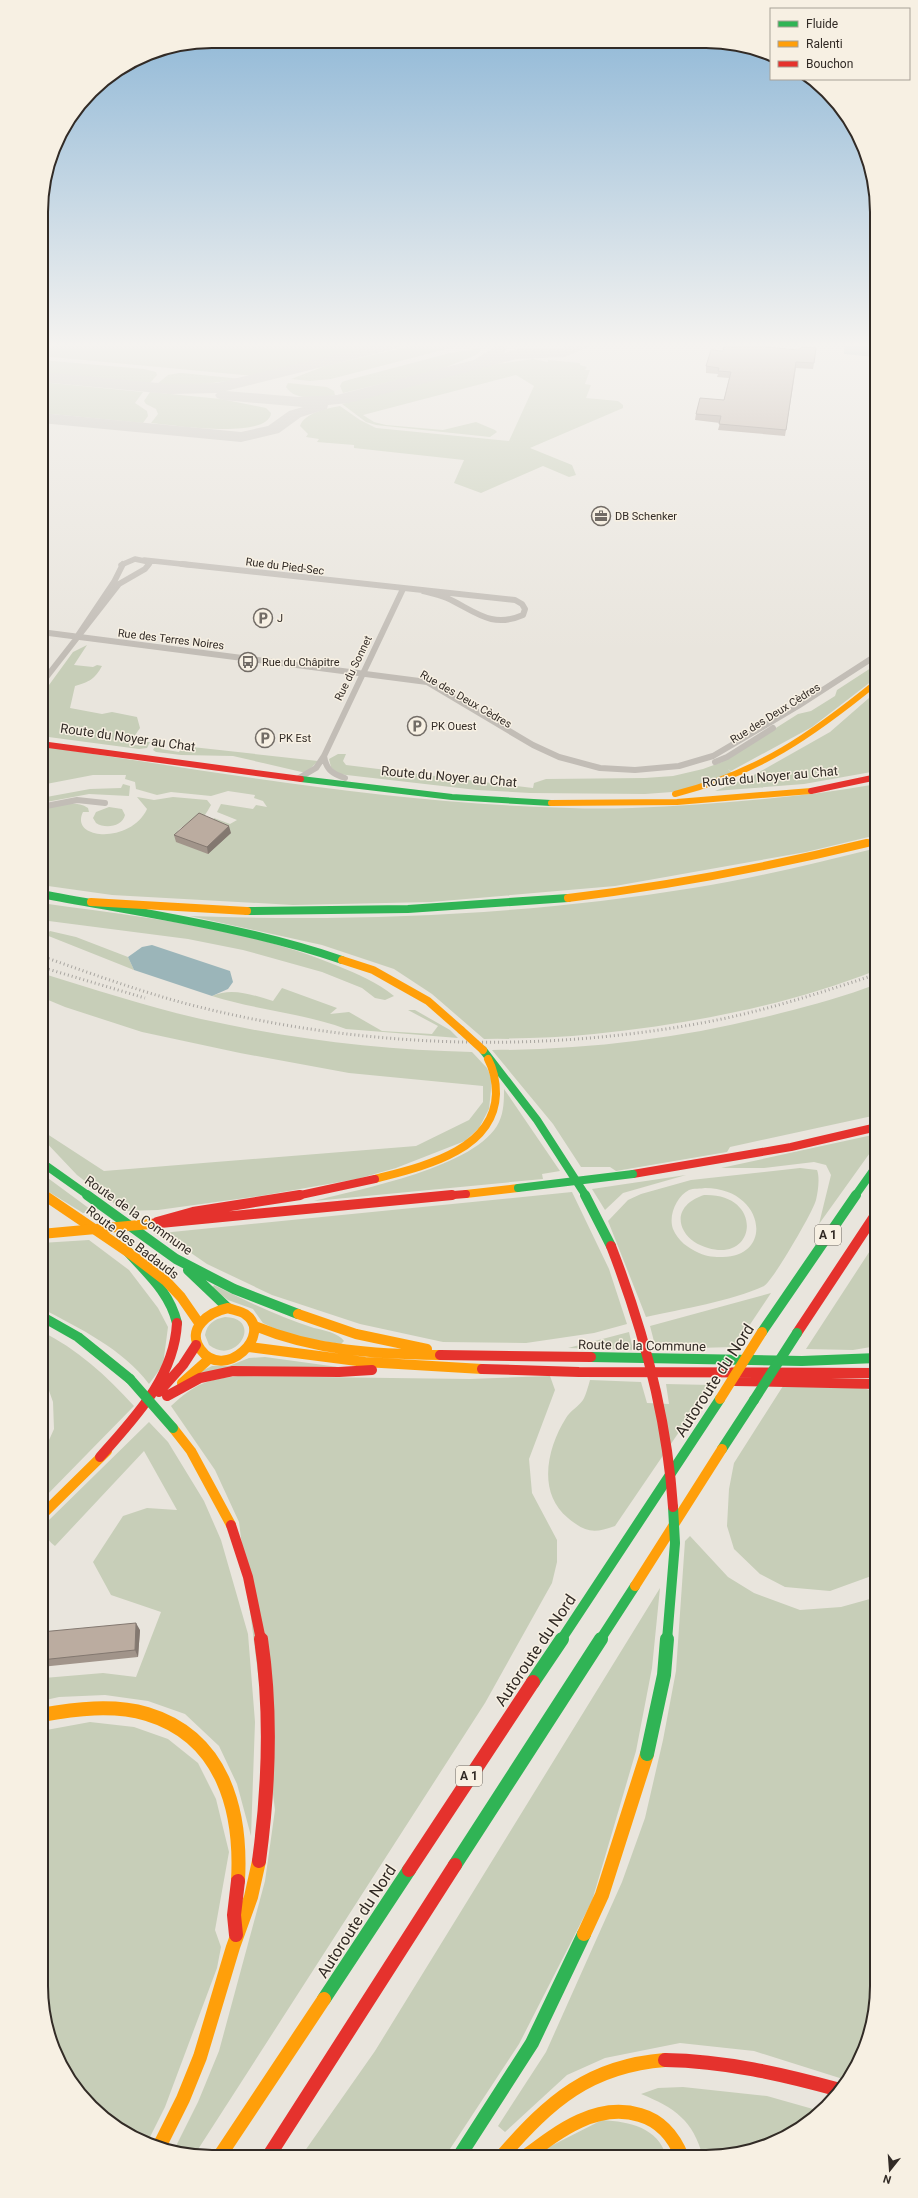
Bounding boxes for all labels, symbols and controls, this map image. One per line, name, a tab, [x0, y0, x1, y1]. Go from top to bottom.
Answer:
legend	[770, 8, 910, 80]
text: Fluide	[806, 17, 838, 31]
text: Ralenti	[806, 37, 843, 51]
text: Bouchon	[806, 57, 853, 71]
office icon: DB Schenker	[590, 505, 612, 527]
place label: DB Schenker	[615, 510, 677, 523]
street label: Rue du Pied-Sec	[245, 555, 325, 578]
parking icon: J	[252, 607, 274, 629]
place label: J	[277, 612, 283, 625]
street label: Rue des Terres Noires	[117, 627, 225, 653]
street label: Rue du Sonnet	[332, 633, 375, 703]
bus stop icon: Rue du Châpitre	[237, 651, 259, 673]
place label: Rue du Châpitre	[262, 656, 340, 669]
street label: Rue des Deux Cèdres	[418, 668, 514, 731]
street label: Rue des Deux Cèdres	[728, 680, 823, 746]
parking icon: PK Ouest	[406, 715, 428, 737]
place label: PK Ouest	[431, 720, 477, 733]
street label: Route du Noyer au Chat	[59, 721, 196, 754]
parking icon: PK Est	[254, 727, 276, 749]
place label: PK Est	[279, 732, 311, 745]
street label: Route du Noyer au Chat	[380, 763, 517, 790]
street label: Route du Noyer au Chat	[702, 763, 839, 790]
street label: Route de la Commune	[82, 1173, 195, 1258]
street label: Route des Badauds	[83, 1203, 182, 1282]
road number: A 1	[815, 1225, 841, 1245]
street label: Autoroute du Nord	[671, 1320, 758, 1440]
street label: Route de la Commune	[578, 1337, 706, 1354]
street label: Autoroute du Nord	[491, 1591, 580, 1710]
road number: A 1	[456, 1766, 482, 1786]
street label: Autoroute du Nord	[313, 1861, 400, 1981]
north arrow	[870, 2150, 910, 2190]
text: N	[881, 2172, 893, 2186]

